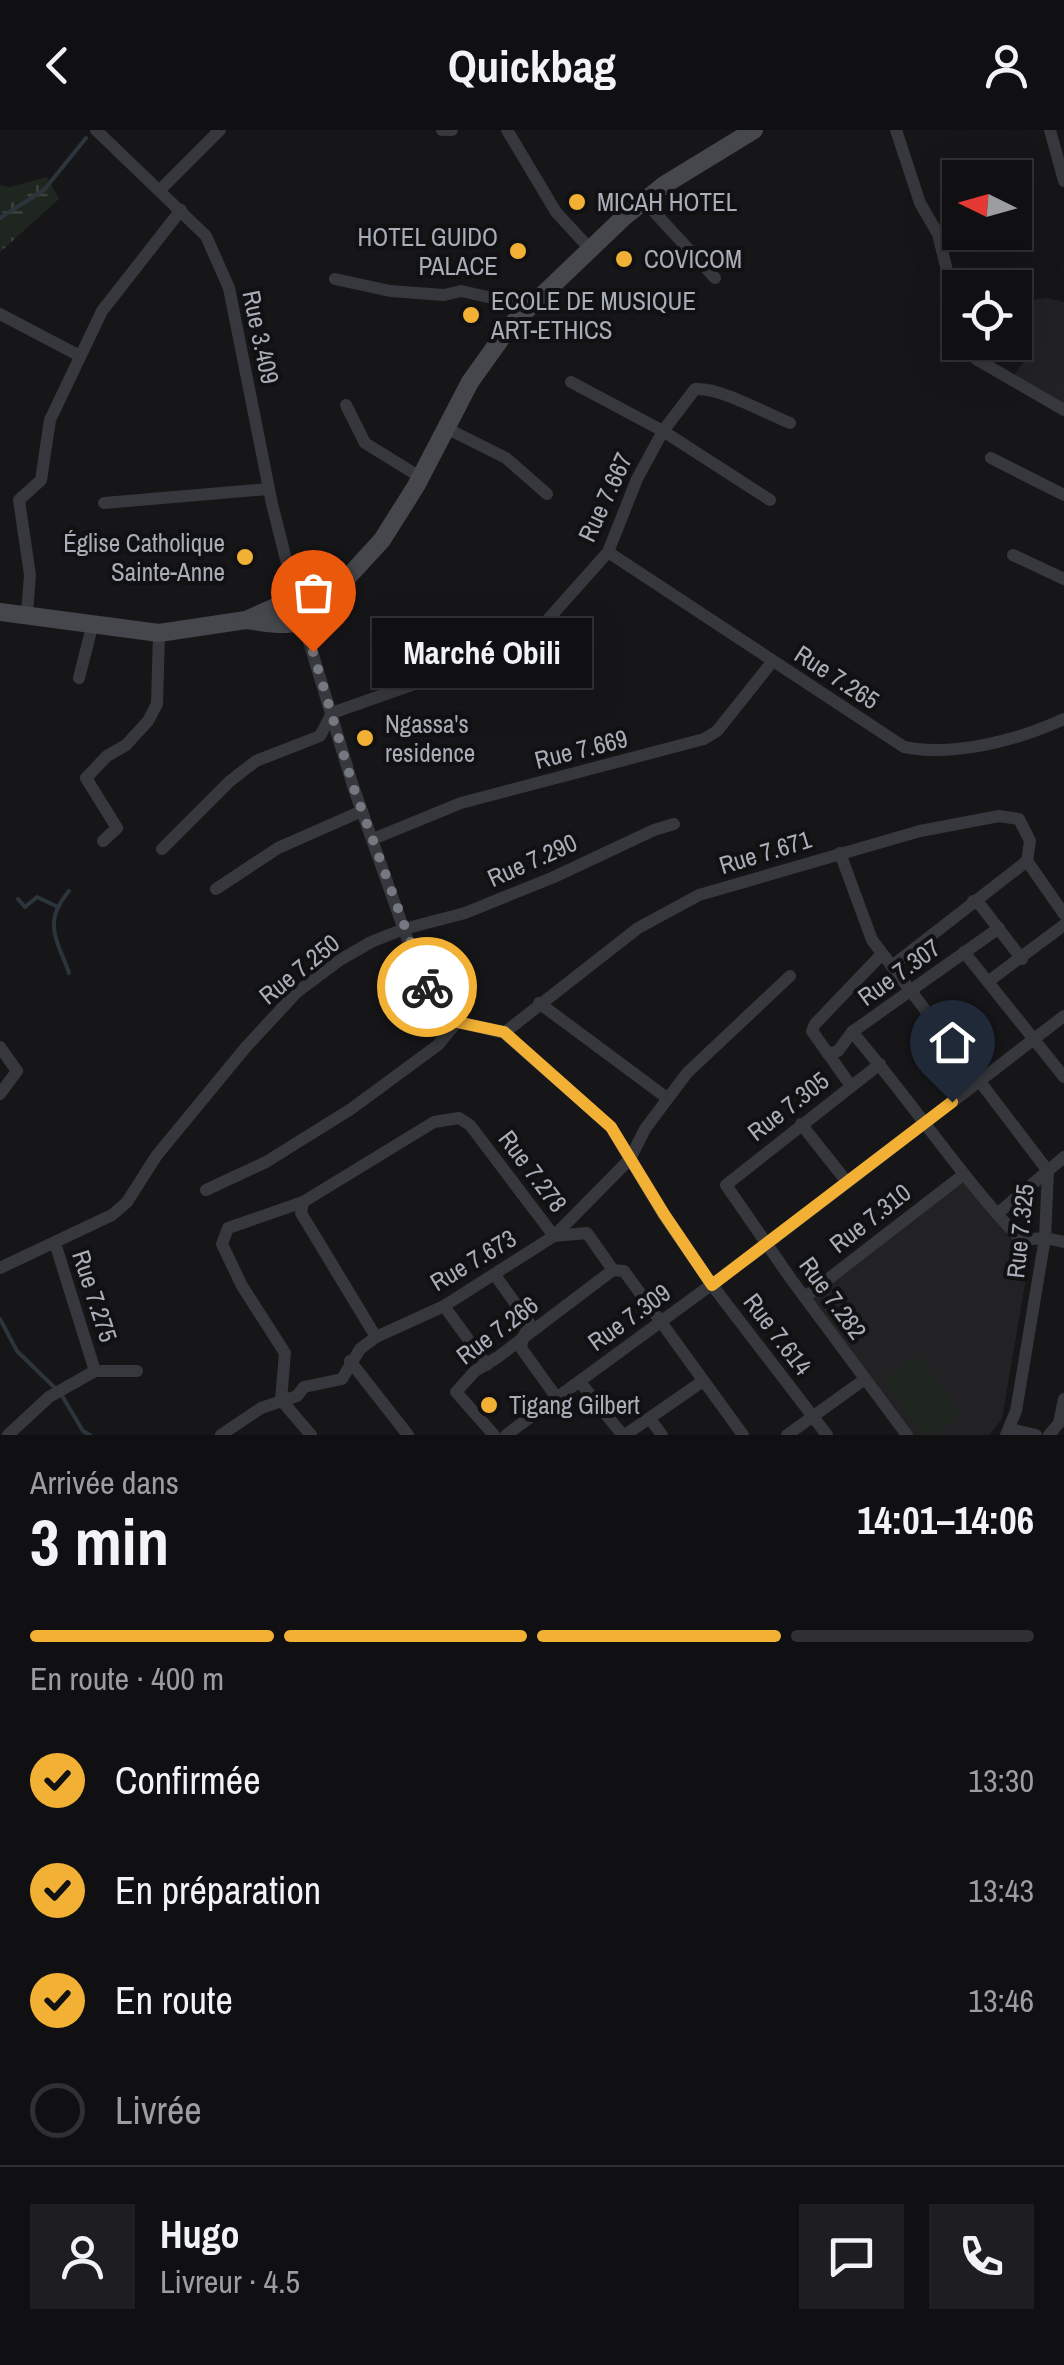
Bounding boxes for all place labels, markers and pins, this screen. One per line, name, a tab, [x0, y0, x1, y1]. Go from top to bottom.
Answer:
place label: MICAH HOTEL	[597, 185, 737, 219]
marker: MICAH HOTEL	[566, 191, 588, 213]
place label: HOTEL GUIDO PALACE	[357, 220, 498, 283]
marker: HOTEL GUIDO PALACE	[507, 240, 529, 262]
place label: COVICOM	[644, 242, 742, 276]
marker: COVICOM	[613, 248, 635, 270]
place label: ECOLE DE MUSIQUE ART-ETHICS	[490, 284, 696, 347]
marker: ECOLE DE MUSIQUE ART-ETHICS	[460, 304, 482, 326]
place label: Église Catholique Sainte-Anne	[63, 526, 225, 589]
marker: Église Catholique Sainte-Anne	[234, 546, 256, 568]
pin	[271, 550, 356, 653]
callout: Marché Obili	[373, 617, 593, 687]
place label: Ngassa's residence	[385, 707, 475, 770]
marker: Ngassa's residence	[354, 727, 376, 749]
pin	[910, 1000, 995, 1103]
place label: Tigang Gilbert	[509, 1388, 640, 1422]
marker: Tigang Gilbert	[478, 1394, 500, 1416]

